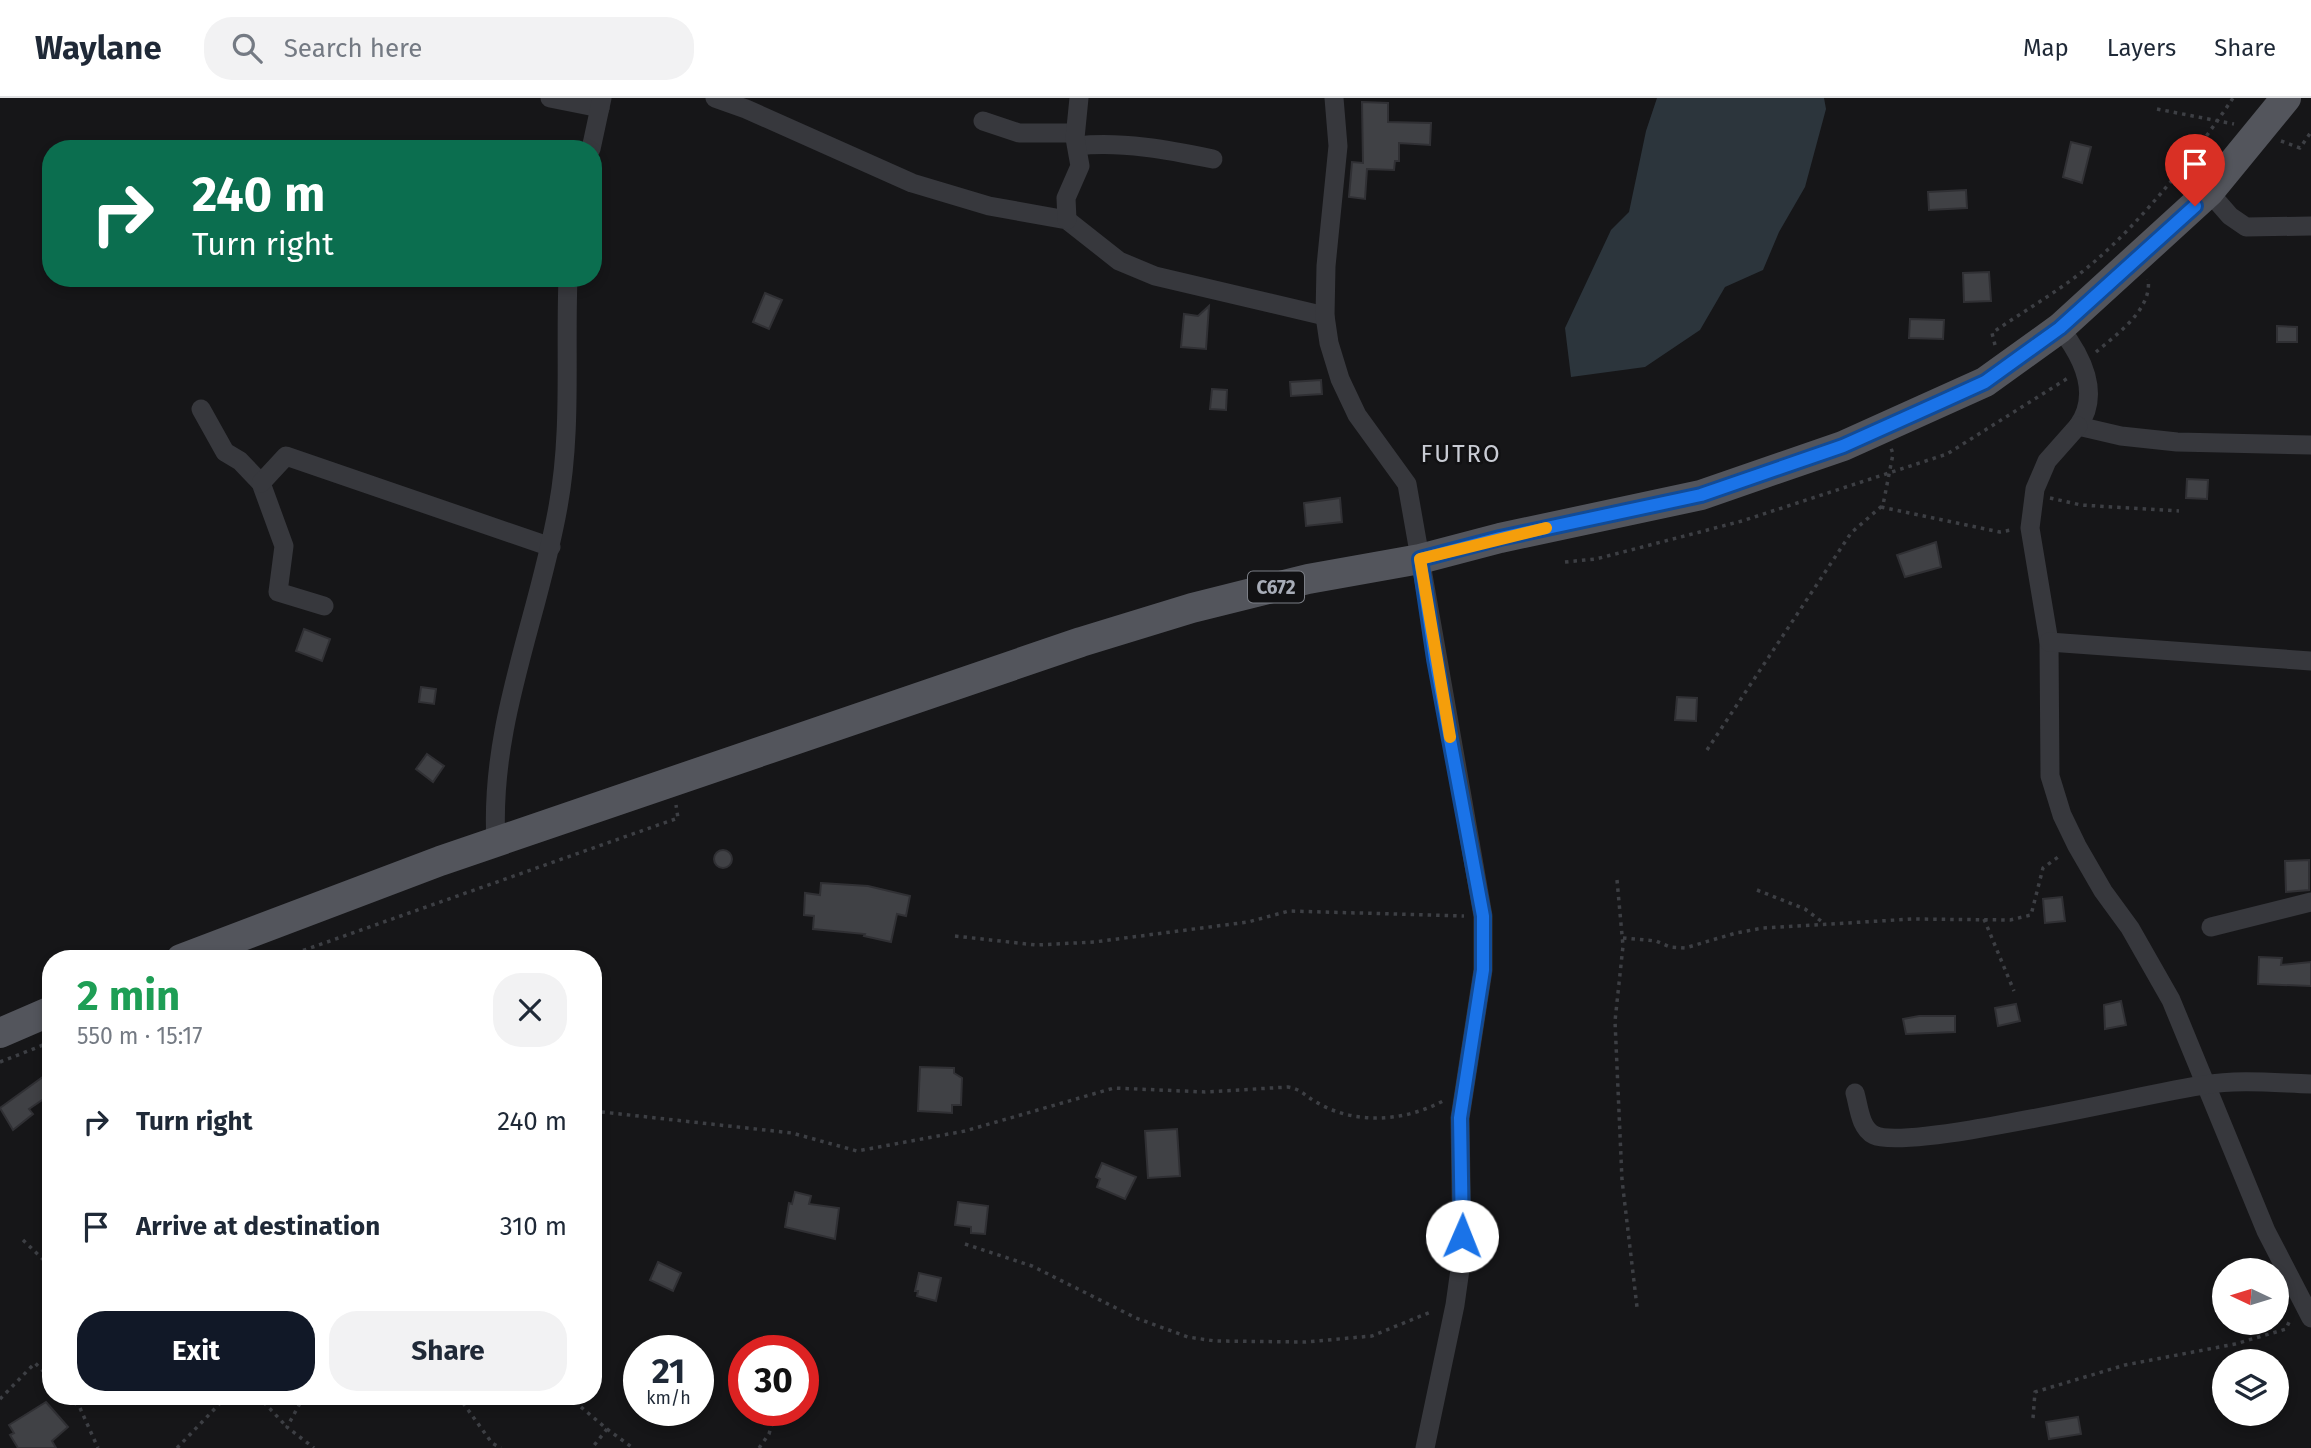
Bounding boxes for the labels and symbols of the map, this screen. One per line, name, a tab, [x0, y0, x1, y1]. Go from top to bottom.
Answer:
pin	[2165, 134, 2225, 206]
district label: FUTRO	[1421, 440, 1502, 468]
road number: C672	[1248, 572, 1304, 602]
position arrow	[1425, 1199, 1499, 1273]
north arrow	[2212, 1258, 2289, 1335]
speed limit sign: 30	[728, 1335, 819, 1426]

